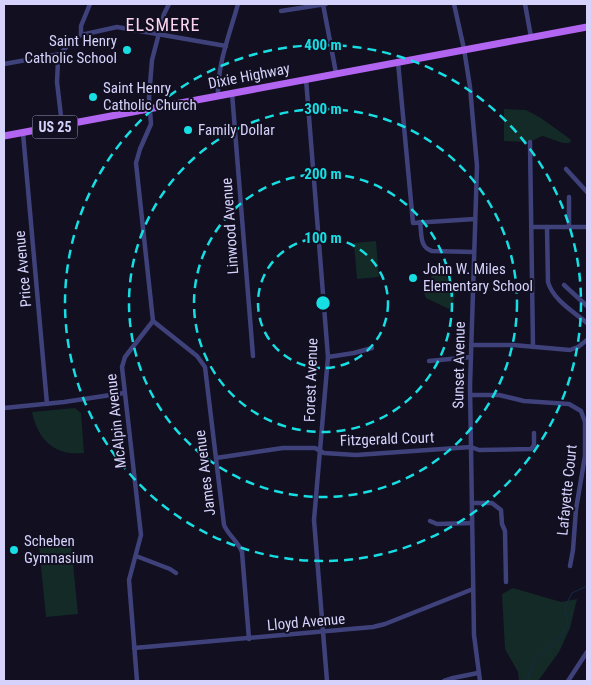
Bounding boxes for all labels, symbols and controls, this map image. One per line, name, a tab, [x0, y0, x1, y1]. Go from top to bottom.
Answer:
district label: ELSMERE	[126, 14, 200, 35]
place label: Saint Henry Catholic School	[24, 32, 117, 67]
text: 400 m	[304, 36, 342, 54]
marker: Saint Henry Catholic School	[121, 44, 133, 56]
street label: Dixie Highway	[207, 59, 291, 93]
place label: Saint Henry Catholic Church	[103, 79, 197, 114]
marker: Saint Henry Catholic Church	[87, 91, 99, 103]
text: 300 m	[304, 100, 342, 118]
road number: US 25	[32, 115, 78, 138]
place label: Family Dollar	[198, 121, 275, 139]
marker: Family Dollar	[182, 124, 194, 136]
text: 200 m	[304, 165, 342, 183]
street label: Linwood Avenue	[218, 177, 242, 275]
text: 100 m	[304, 229, 342, 247]
street label: Price Avenue	[11, 230, 35, 308]
place label: John W. Miles Elementary School	[423, 260, 533, 295]
marker: John W. Miles Elementary School	[407, 272, 419, 284]
centre of rings	[314, 294, 332, 312]
street label: Sunset Avenue	[449, 321, 469, 409]
street label: Forest Avenue	[301, 338, 321, 422]
street label: McAlpin Avenue	[102, 373, 130, 469]
street label: Fitzgerald Court	[339, 428, 435, 450]
street label: James Avenue	[191, 429, 219, 517]
street label: Lafayette Court	[553, 444, 581, 536]
place label: Scheben Gymnasium	[24, 532, 94, 567]
marker: Scheben Gymnasium	[8, 544, 20, 556]
street label: Lloyd Avenue	[266, 610, 346, 634]

